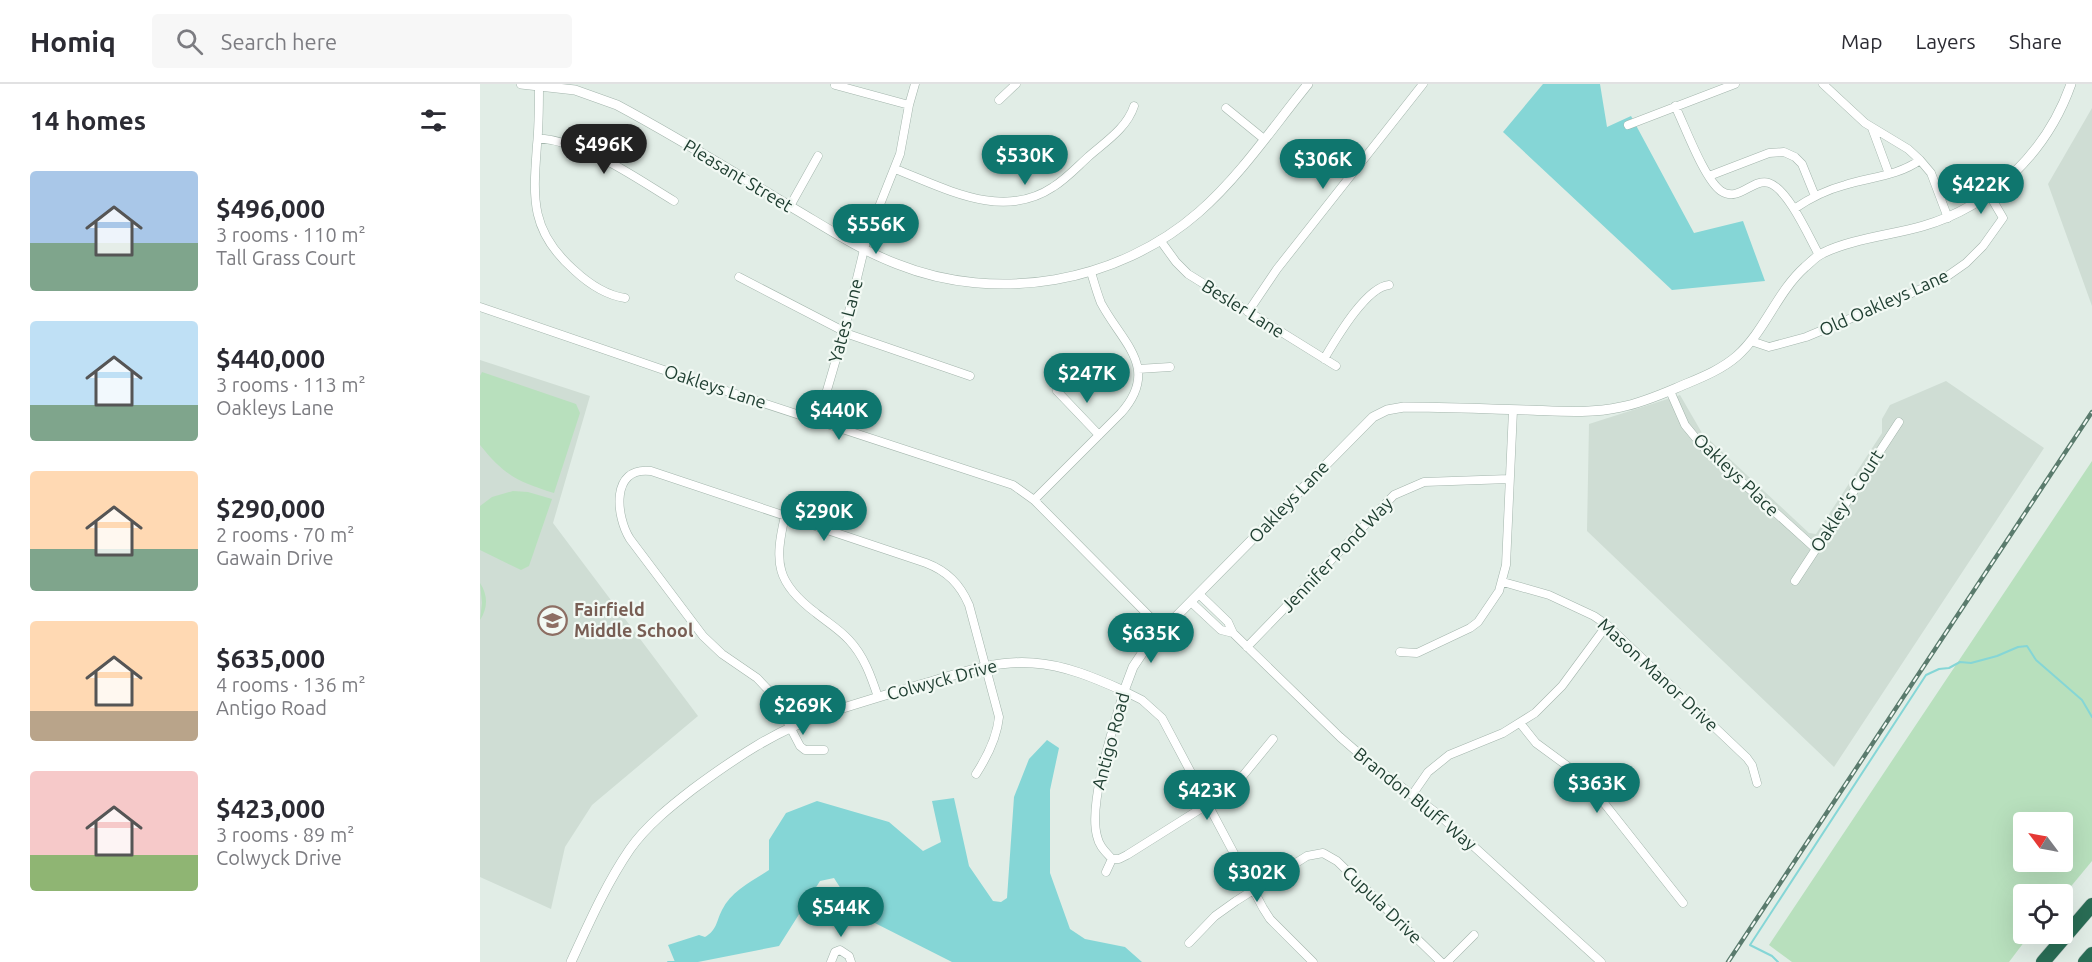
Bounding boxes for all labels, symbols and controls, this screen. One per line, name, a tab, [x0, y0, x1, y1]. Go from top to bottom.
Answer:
search box	[152, 14, 572, 68]
icon: search	[173, 25, 206, 58]
text: Homiq	[30, 26, 116, 57]
text: Search here	[221, 29, 337, 54]
text: Map	[1841, 29, 1882, 53]
text: Layers	[1915, 29, 1976, 53]
text: Share	[2009, 29, 2062, 53]
icon: filters	[417, 104, 450, 137]
text: 14 homes	[30, 106, 146, 135]
pin: $496K	[562, 124, 646, 175]
text: $496K	[575, 132, 633, 155]
street label: Pleasant Street	[680, 135, 797, 216]
pin: $530K	[983, 135, 1067, 186]
pin: $306K	[1281, 139, 1365, 190]
text: $530K	[996, 143, 1054, 166]
text: $306K	[1294, 147, 1352, 170]
pin: $422K	[1939, 164, 2023, 215]
text: $422K	[1952, 172, 2010, 195]
text: $496,000	[216, 194, 325, 223]
icon: home	[78, 195, 150, 267]
pin: $556K	[834, 204, 918, 255]
text: $556K	[847, 212, 905, 235]
text: 3 rooms · 110 m²	[216, 223, 366, 246]
text: Tall Grass Court	[216, 246, 356, 269]
street label: Old Oakleys Lane	[1816, 265, 1951, 340]
street label: Besler Lane	[1199, 275, 1288, 341]
street label: Yates Lane	[824, 276, 866, 365]
text: $440,000	[216, 344, 325, 373]
icon: home	[78, 345, 150, 417]
pin: $247K	[1045, 353, 1129, 404]
street label: Oakleys Lane	[662, 360, 769, 412]
text: $247K	[1058, 361, 1116, 384]
text: 3 rooms · 113 m²	[216, 373, 366, 396]
pin: $440K	[797, 390, 881, 441]
text: Oakleys Lane	[216, 396, 334, 419]
text: $440K	[810, 398, 868, 421]
street label: Oakleys Place	[1690, 429, 1783, 520]
street label: Oakley's Court	[1806, 446, 1887, 555]
street label: Oakleys Lane	[1244, 456, 1332, 546]
pin: $290K	[782, 491, 866, 542]
street label: Jennifer Pond Way	[1276, 493, 1396, 616]
text: $290,000	[216, 494, 325, 523]
icon: home	[78, 495, 150, 567]
text: $290K	[795, 499, 853, 522]
text: 2 rooms · 70 m²	[216, 523, 354, 546]
text: Gawain Drive	[216, 546, 333, 569]
place label: Fairfield Middle School	[574, 599, 694, 640]
school or university icon: Fairfield Middle School	[537, 604, 569, 636]
pin: $635K	[1109, 613, 1193, 664]
street label: Mason Manor Drive	[1595, 613, 1723, 735]
text: $635K	[1122, 621, 1180, 644]
text: $635,000	[216, 644, 325, 673]
icon: home	[78, 645, 150, 717]
street label: Colwyck Drive	[884, 655, 999, 703]
text: 4 rooms · 136 m²	[216, 673, 366, 696]
pin: $269K	[761, 685, 845, 736]
street label: Antigo Road	[1087, 690, 1133, 792]
text: $269K	[774, 693, 832, 716]
text: Antigo Road	[216, 696, 327, 719]
street label: Brandon Bluff Way	[1350, 743, 1481, 854]
pin: $363K	[1555, 763, 1639, 814]
pin: $423K	[1165, 770, 1249, 821]
text: $363K	[1568, 771, 1626, 794]
text: $423K	[1178, 778, 1236, 801]
text: $423,000	[216, 794, 325, 823]
icon: home	[78, 795, 150, 867]
north arrow	[2013, 812, 2073, 872]
map controls	[2013, 812, 2073, 944]
text: 3 rooms · 89 m²	[216, 823, 354, 846]
text: Colwyck Drive	[216, 846, 342, 869]
pin: $302K	[1215, 852, 1299, 903]
text: $302K	[1228, 860, 1286, 883]
street label: Cupula Drive	[1339, 861, 1427, 947]
button: locate	[2013, 884, 2073, 944]
pin: $544K	[799, 887, 883, 938]
text: $544K	[812, 895, 870, 918]

